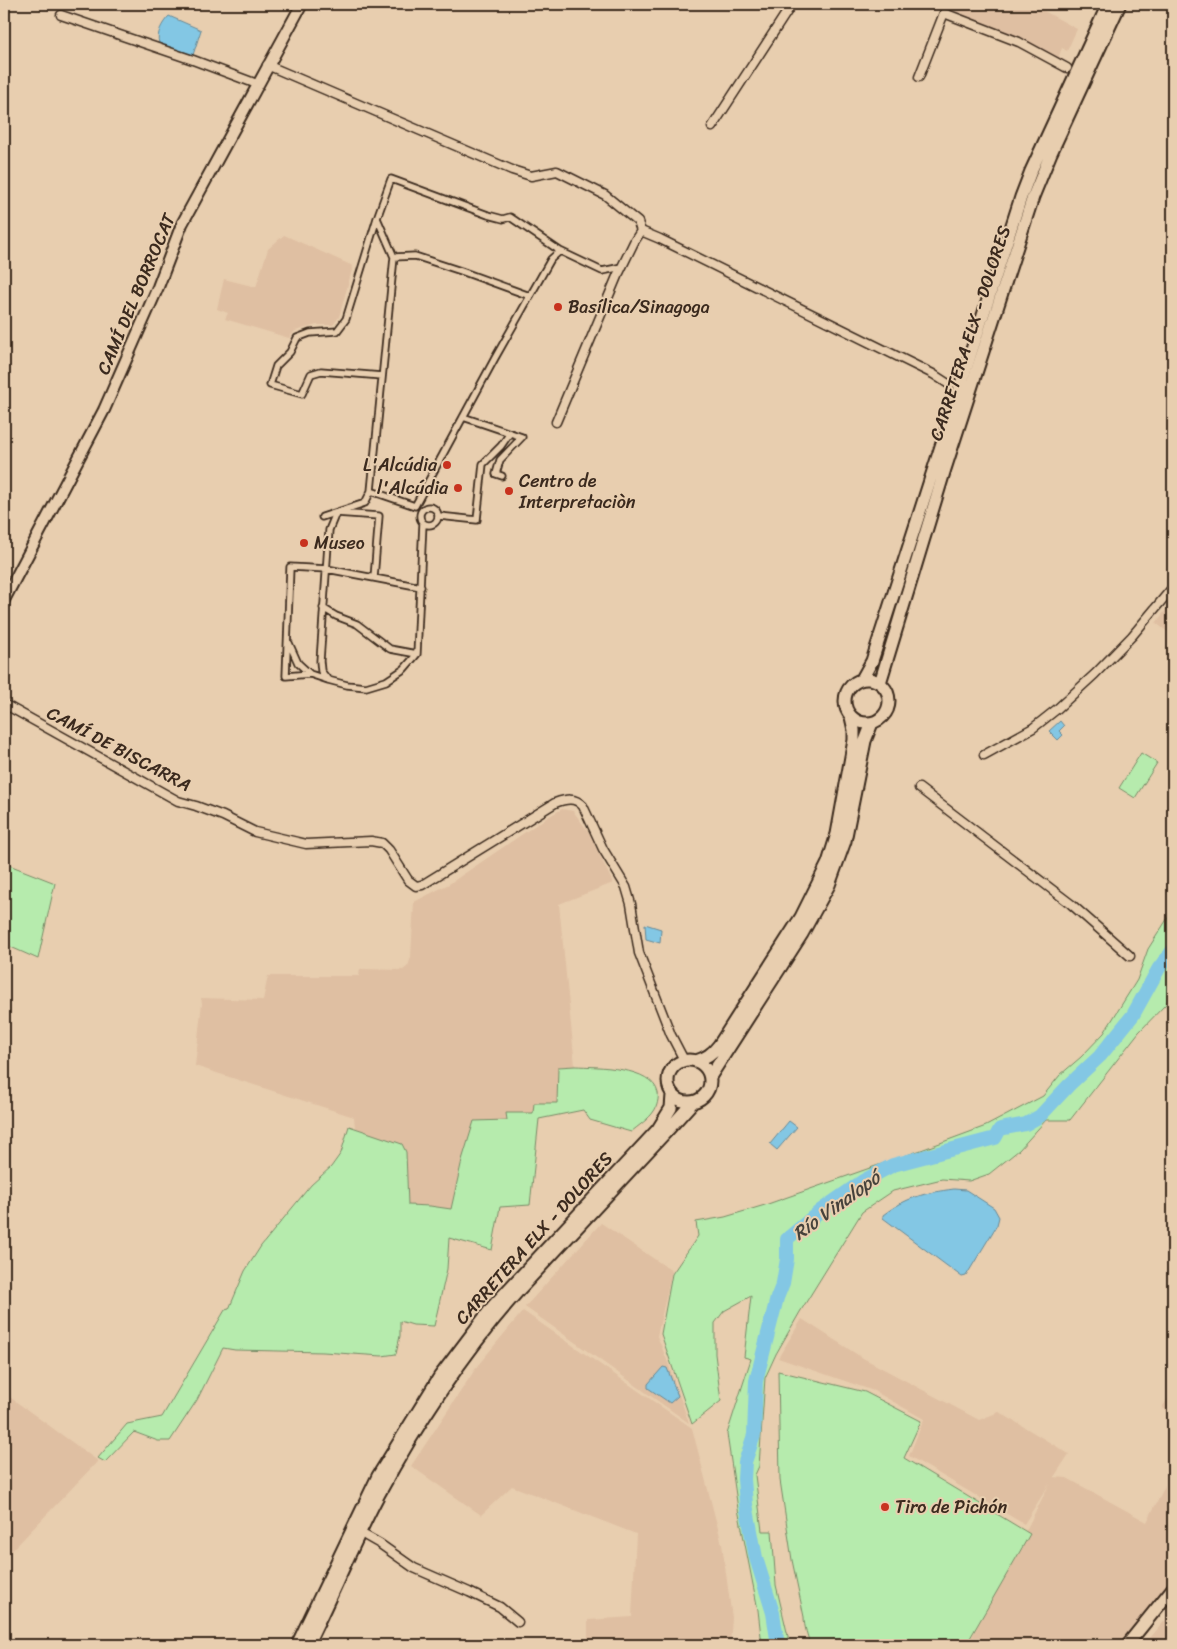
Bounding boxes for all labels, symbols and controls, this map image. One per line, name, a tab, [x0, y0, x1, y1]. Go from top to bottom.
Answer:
street label: CAMÍ DEL BORROCAT	[88, 207, 185, 380]
street label: CARRETERA ELX - DOLORES	[920, 221, 1020, 445]
place label: Basílica/Sinagoga	[568, 291, 710, 323]
marker: Basílica/Sinagoga	[552, 301, 564, 313]
place label: L'Alcúdia	[363, 449, 438, 481]
marker: L'Alcúdia	[441, 459, 453, 471]
place label: Centro de Interpretaciòn	[518, 465, 636, 518]
place label: l'Alcúdia	[377, 472, 449, 504]
marker: l'Alcúdia	[452, 482, 464, 494]
marker: Centro de Interpretaciòn	[503, 485, 515, 497]
place label: Museo	[314, 527, 365, 559]
marker: Museo	[298, 537, 310, 549]
street label: CAMÍ DE BISCARRA	[41, 697, 197, 801]
street label: CARRETERA ELX - DOLORES	[447, 1144, 621, 1332]
water label: Río Vinalopó	[785, 1159, 891, 1249]
place label: Tiro de Pichón	[895, 1491, 1007, 1523]
marker: Tiro de Pichón	[879, 1501, 891, 1513]

